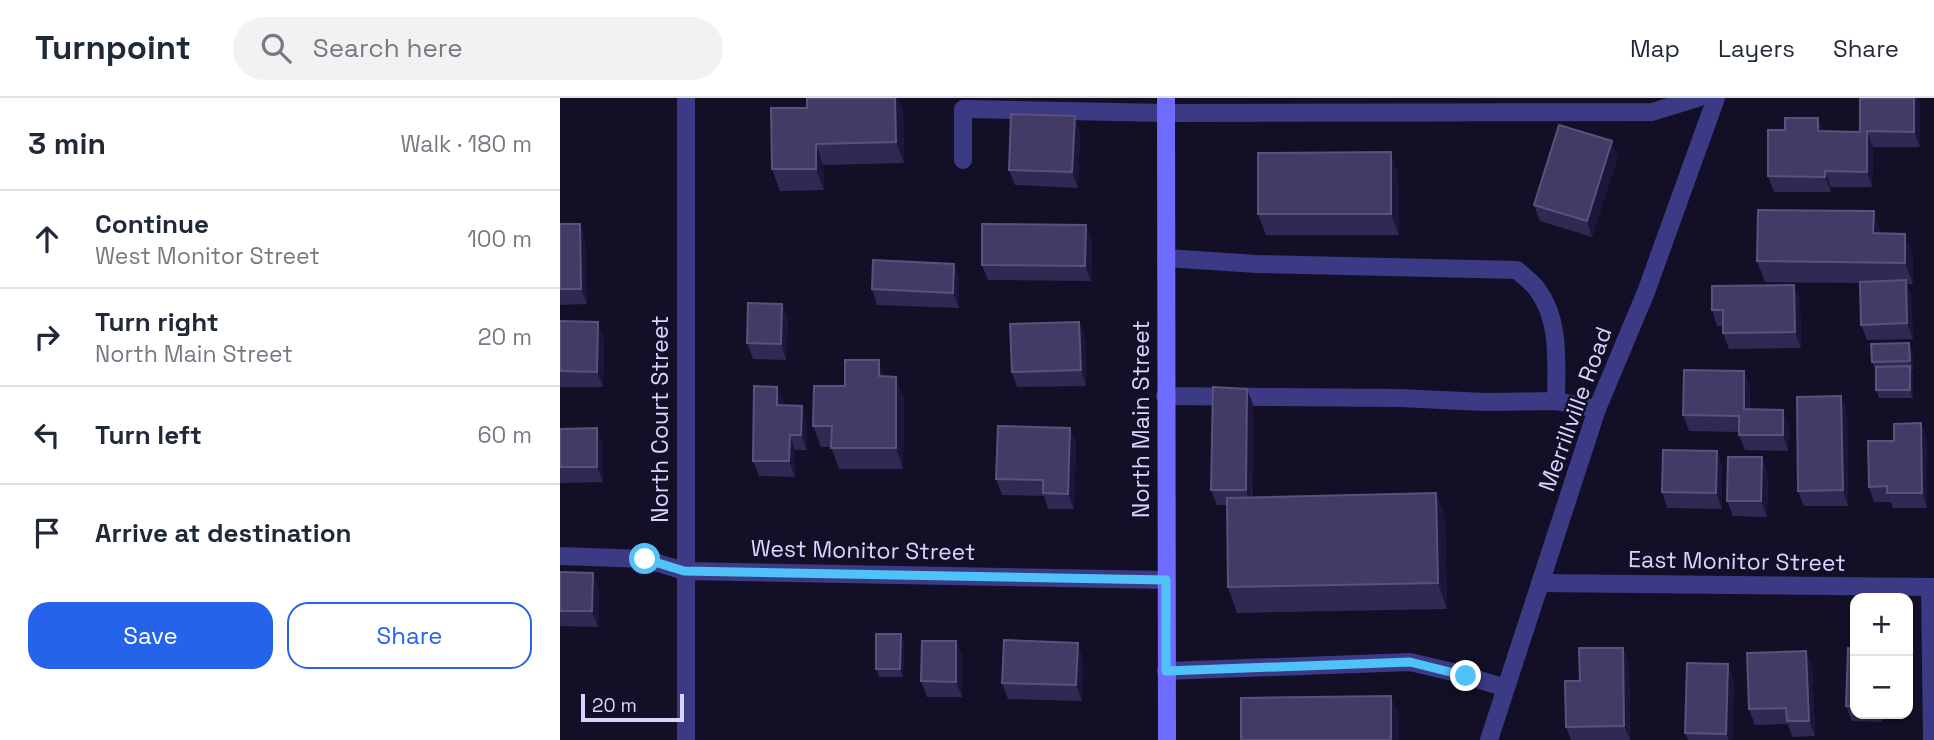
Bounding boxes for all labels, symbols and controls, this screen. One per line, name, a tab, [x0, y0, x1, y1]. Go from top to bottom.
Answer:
search box	[233, 17, 723, 80]
text: Turnpoint	[35, 27, 191, 69]
icon: search	[257, 29, 295, 67]
text: Search here	[313, 31, 463, 65]
text: Map	[1630, 33, 1680, 64]
text: Layers	[1718, 33, 1795, 64]
text: Share	[1833, 33, 1899, 64]
text: 3 min	[28, 124, 106, 163]
text: Walk · 180 m	[400, 129, 532, 159]
text: Continue	[95, 207, 209, 241]
icon: ahead	[28, 220, 66, 258]
text: 100 m	[467, 224, 532, 254]
text: West Monitor Street	[95, 241, 320, 271]
text: Turn right	[95, 305, 219, 339]
street label: North Court Street	[645, 315, 675, 523]
icon: right	[28, 318, 66, 356]
street label: North Main Street	[1126, 320, 1156, 518]
text: 20 m	[478, 322, 532, 352]
street label: Merrillville Road	[1531, 323, 1619, 495]
text: North Main Street	[95, 339, 293, 369]
icon: left	[28, 416, 66, 454]
text: Turn left	[95, 418, 202, 452]
text: 60 m	[477, 420, 532, 450]
icon: arrive	[28, 514, 66, 552]
text: Arrive at destination	[95, 516, 352, 550]
street label: West Monitor Street	[750, 533, 976, 567]
route start	[629, 543, 660, 574]
street label: East Monitor Street	[1628, 544, 1846, 578]
map controls	[1850, 593, 1913, 719]
button: +	[1850, 593, 1913, 656]
button: Save	[28, 602, 273, 669]
button: Share	[287, 602, 532, 669]
button: −	[1850, 656, 1913, 719]
route end	[1450, 660, 1481, 691]
scale bar	[581, 691, 684, 723]
text: 20 m	[592, 693, 637, 718]

